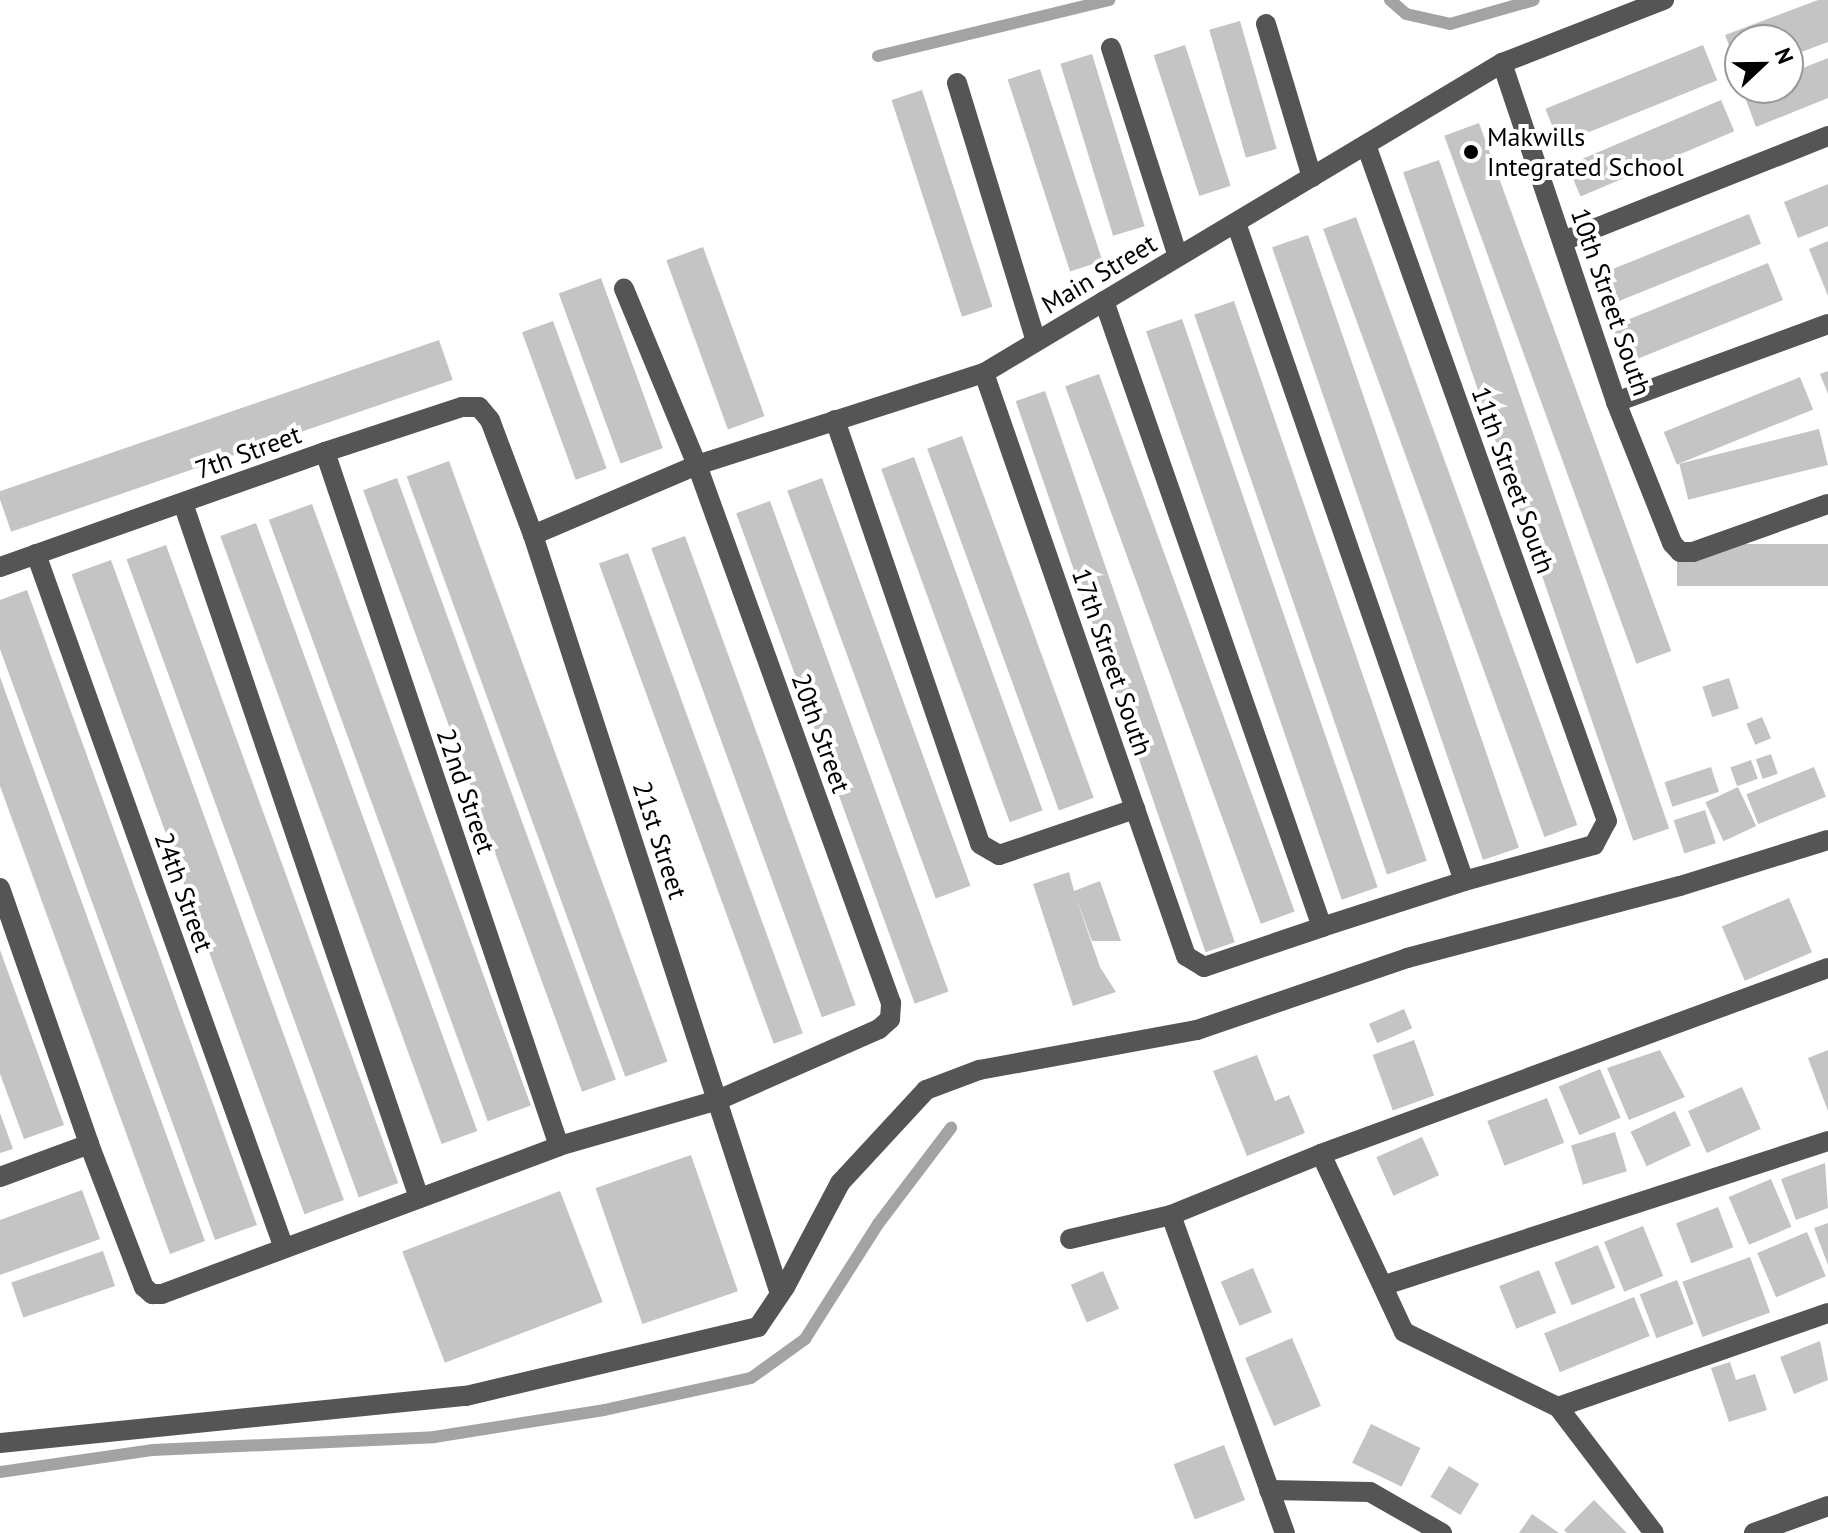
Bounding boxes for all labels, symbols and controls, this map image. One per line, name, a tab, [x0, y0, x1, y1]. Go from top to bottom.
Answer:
north arrow	[1724, 24, 1804, 104]
text: N	[1769, 44, 1800, 68]
place label: Makwills Integrated School	[1487, 121, 1684, 182]
marker: Makwills Integrated School	[1462, 143, 1480, 161]
street label: 10th Street South	[1564, 204, 1658, 400]
street label: Main Street	[1036, 228, 1162, 320]
street label: 11th Street South	[1465, 382, 1561, 578]
street label: 7th Street	[191, 419, 305, 485]
street label: 17th Street South	[1065, 564, 1159, 760]
street label: 20th Street	[785, 669, 857, 797]
street label: 22nd Street	[430, 725, 502, 857]
street label: 21st Street	[626, 777, 694, 903]
street label: 24th Street	[148, 828, 220, 956]

